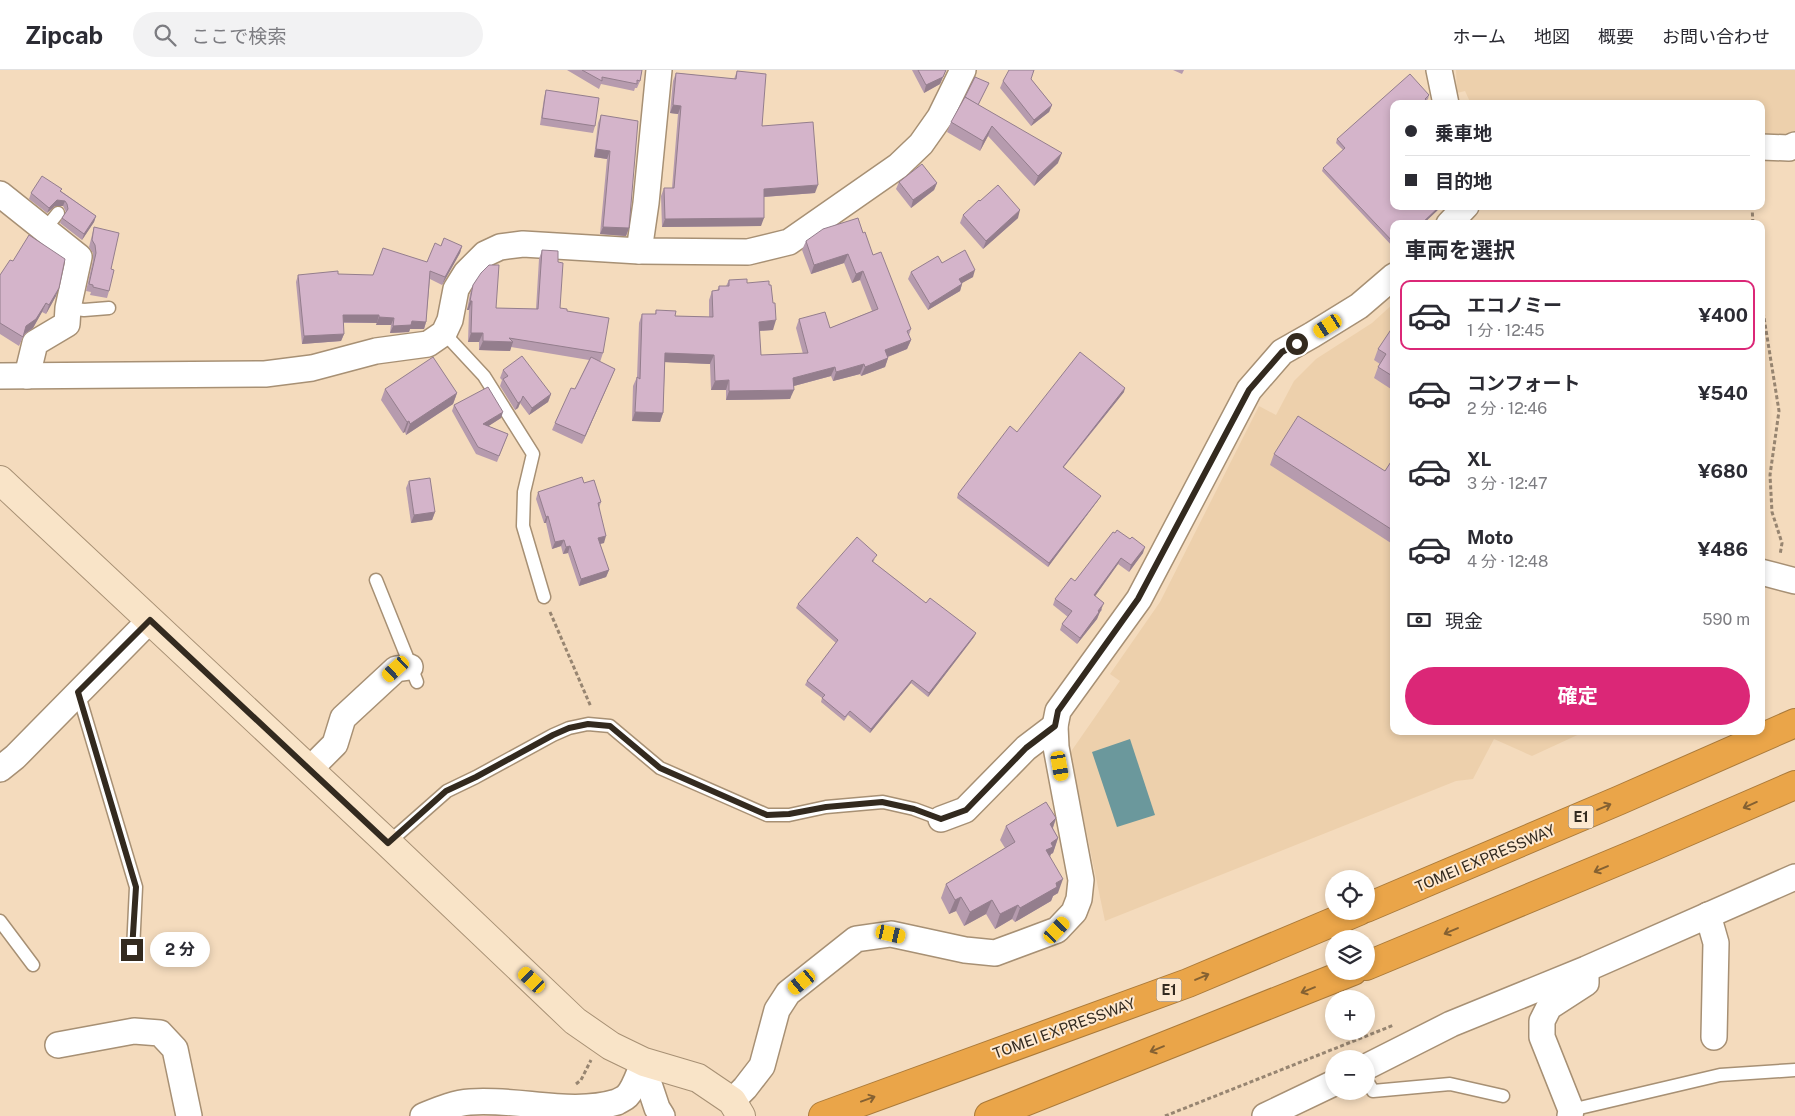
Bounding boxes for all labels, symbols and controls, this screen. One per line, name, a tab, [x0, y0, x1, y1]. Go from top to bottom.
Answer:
search box	[133, 12, 483, 57]
text: Zipcab	[25, 21, 103, 49]
icon: search	[151, 21, 179, 49]
text: ここで検索	[191, 25, 286, 47]
text: ホーム	[1453, 26, 1506, 47]
text: 地図	[1534, 26, 1570, 47]
text: 概要	[1598, 26, 1634, 47]
text: お問い合わせ	[1662, 26, 1770, 47]
text: 乗車地	[1435, 122, 1492, 144]
text: 目的地	[1435, 170, 1492, 192]
text: 車両を選択	[1405, 237, 1515, 263]
icon: car	[1407, 293, 1452, 338]
text: エコノミー	[1467, 294, 1562, 316]
text: ¥400	[1699, 304, 1748, 326]
car	[1311, 312, 1344, 340]
text: 1 分 · 12:45	[1467, 321, 1544, 340]
route start	[1286, 333, 1308, 355]
icon: car	[1407, 371, 1452, 416]
text: コンフォート	[1467, 372, 1580, 394]
text: ¥540	[1698, 382, 1748, 404]
text: 2 分 · 12:46	[1467, 399, 1547, 418]
text: XL	[1467, 448, 1492, 470]
icon: car	[1407, 449, 1452, 494]
text: ¥680	[1698, 460, 1748, 482]
text: 3 分 · 12:47	[1467, 474, 1548, 493]
text: Moto	[1467, 526, 1513, 548]
icon: car	[1407, 527, 1452, 572]
text: ¥486	[1698, 538, 1748, 560]
text: 4 分 · 12:48	[1467, 552, 1548, 571]
icon: cash	[1405, 606, 1433, 634]
text: 現金	[1445, 610, 1483, 632]
text: 590 m	[1702, 610, 1750, 629]
car	[379, 653, 412, 685]
button: 確定	[1405, 667, 1750, 725]
car	[1050, 750, 1069, 782]
one-way arrow	[1743, 800, 1758, 810]
one-way arrow	[1596, 802, 1611, 811]
road number: E1	[1568, 806, 1594, 829]
street label: TOMEI EXPRESSWAY	[1412, 821, 1558, 895]
one-way arrow	[1594, 864, 1609, 874]
map controls	[1325, 870, 1375, 1100]
button: locate	[1325, 870, 1375, 920]
car	[1041, 914, 1072, 946]
car	[874, 923, 907, 945]
one-way arrow	[1444, 926, 1459, 936]
button: layers	[1325, 930, 1375, 980]
callout: 2 分	[150, 932, 210, 968]
route end	[121, 939, 143, 961]
text: 2 分	[165, 940, 195, 959]
car	[515, 964, 548, 996]
car	[785, 967, 818, 997]
one-way arrow	[1194, 971, 1209, 981]
road number: E1	[1156, 978, 1182, 1002]
one-way arrow	[1301, 985, 1316, 995]
button: +	[1325, 990, 1375, 1040]
street label: TOMEI EXPRESSWAY	[990, 994, 1138, 1062]
one-way arrow	[1150, 1045, 1165, 1055]
button: −	[1325, 1050, 1375, 1100]
one-way arrow	[860, 1094, 876, 1103]

